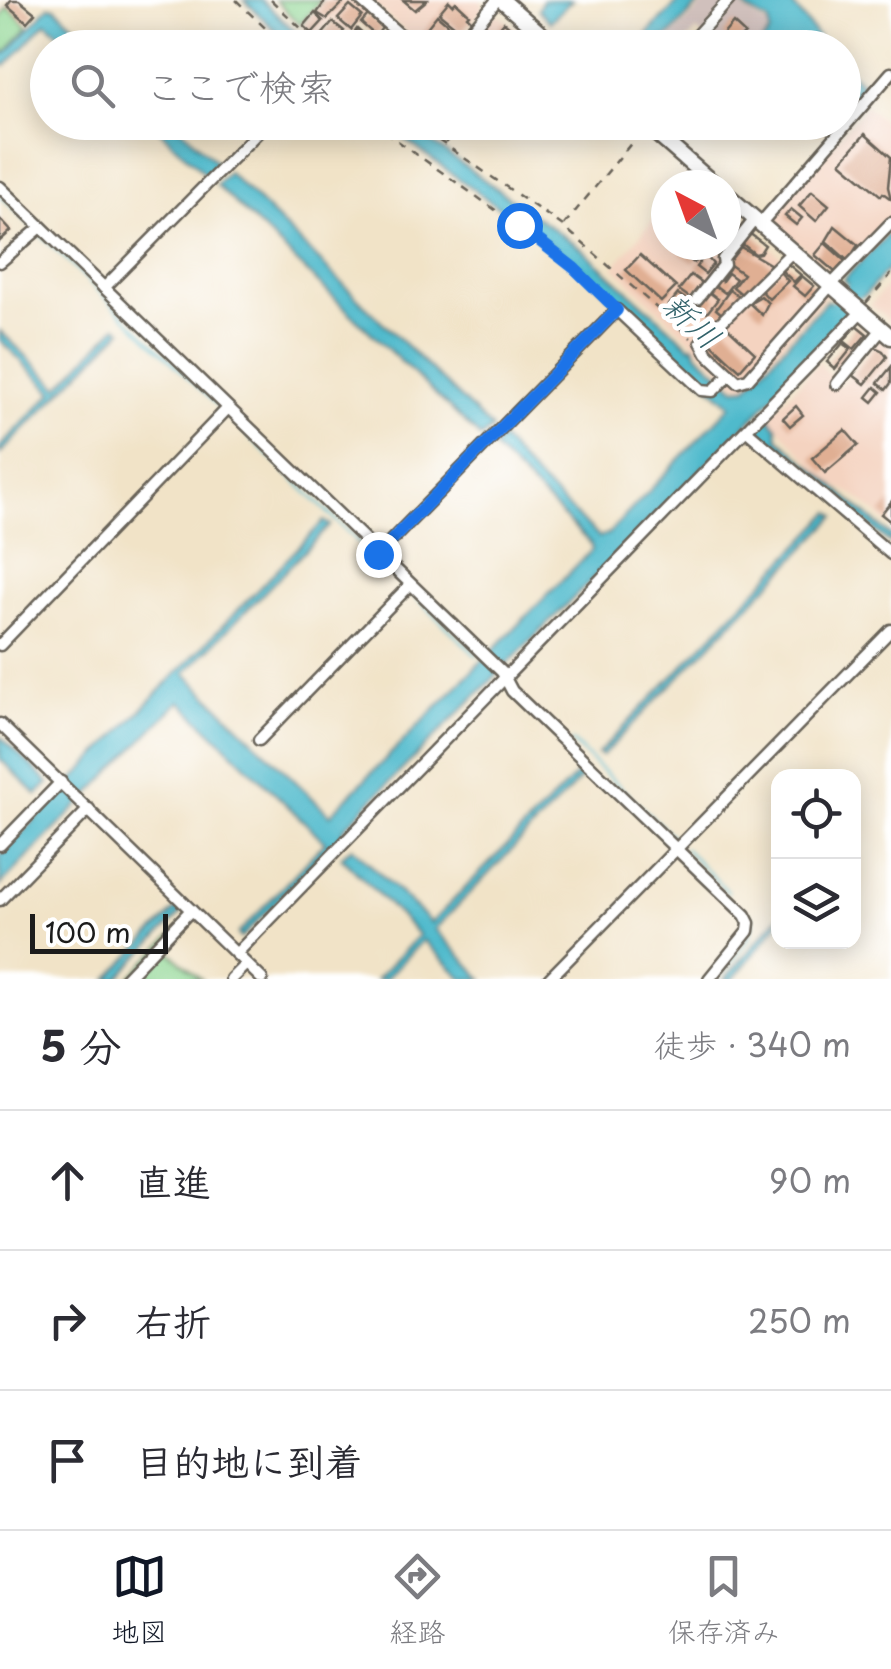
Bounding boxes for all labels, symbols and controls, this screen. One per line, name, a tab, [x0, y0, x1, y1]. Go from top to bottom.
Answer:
search box	[30, 30, 861, 140]
text: ここで検索	[145, 57, 335, 114]
icon: search	[65, 58, 120, 113]
north arrow	[651, 170, 741, 260]
route start	[497, 203, 543, 249]
water label: 新川	[653, 281, 733, 359]
route end	[356, 532, 402, 578]
map controls	[771, 769, 861, 949]
button: locate	[771, 769, 861, 859]
button: layers	[771, 859, 861, 949]
scale bar	[30, 909, 168, 954]
text: 100 m	[45, 910, 131, 953]
text: 5 分	[40, 1013, 122, 1076]
text: 徒歩 · 340 m	[654, 1020, 851, 1068]
text: 直進	[135, 1152, 211, 1209]
icon: ahead	[40, 1153, 95, 1208]
text: 90 m	[769, 1156, 851, 1204]
text: 右折	[135, 1292, 211, 1349]
icon: right	[40, 1293, 95, 1348]
text: 250 m	[748, 1296, 851, 1344]
text: 目的地に到着	[135, 1432, 363, 1489]
icon: arrive	[40, 1433, 95, 1488]
tab: 地図	[111, 1549, 167, 1652]
tab: 経路	[389, 1549, 446, 1652]
tab: 保存済み	[668, 1549, 780, 1652]

